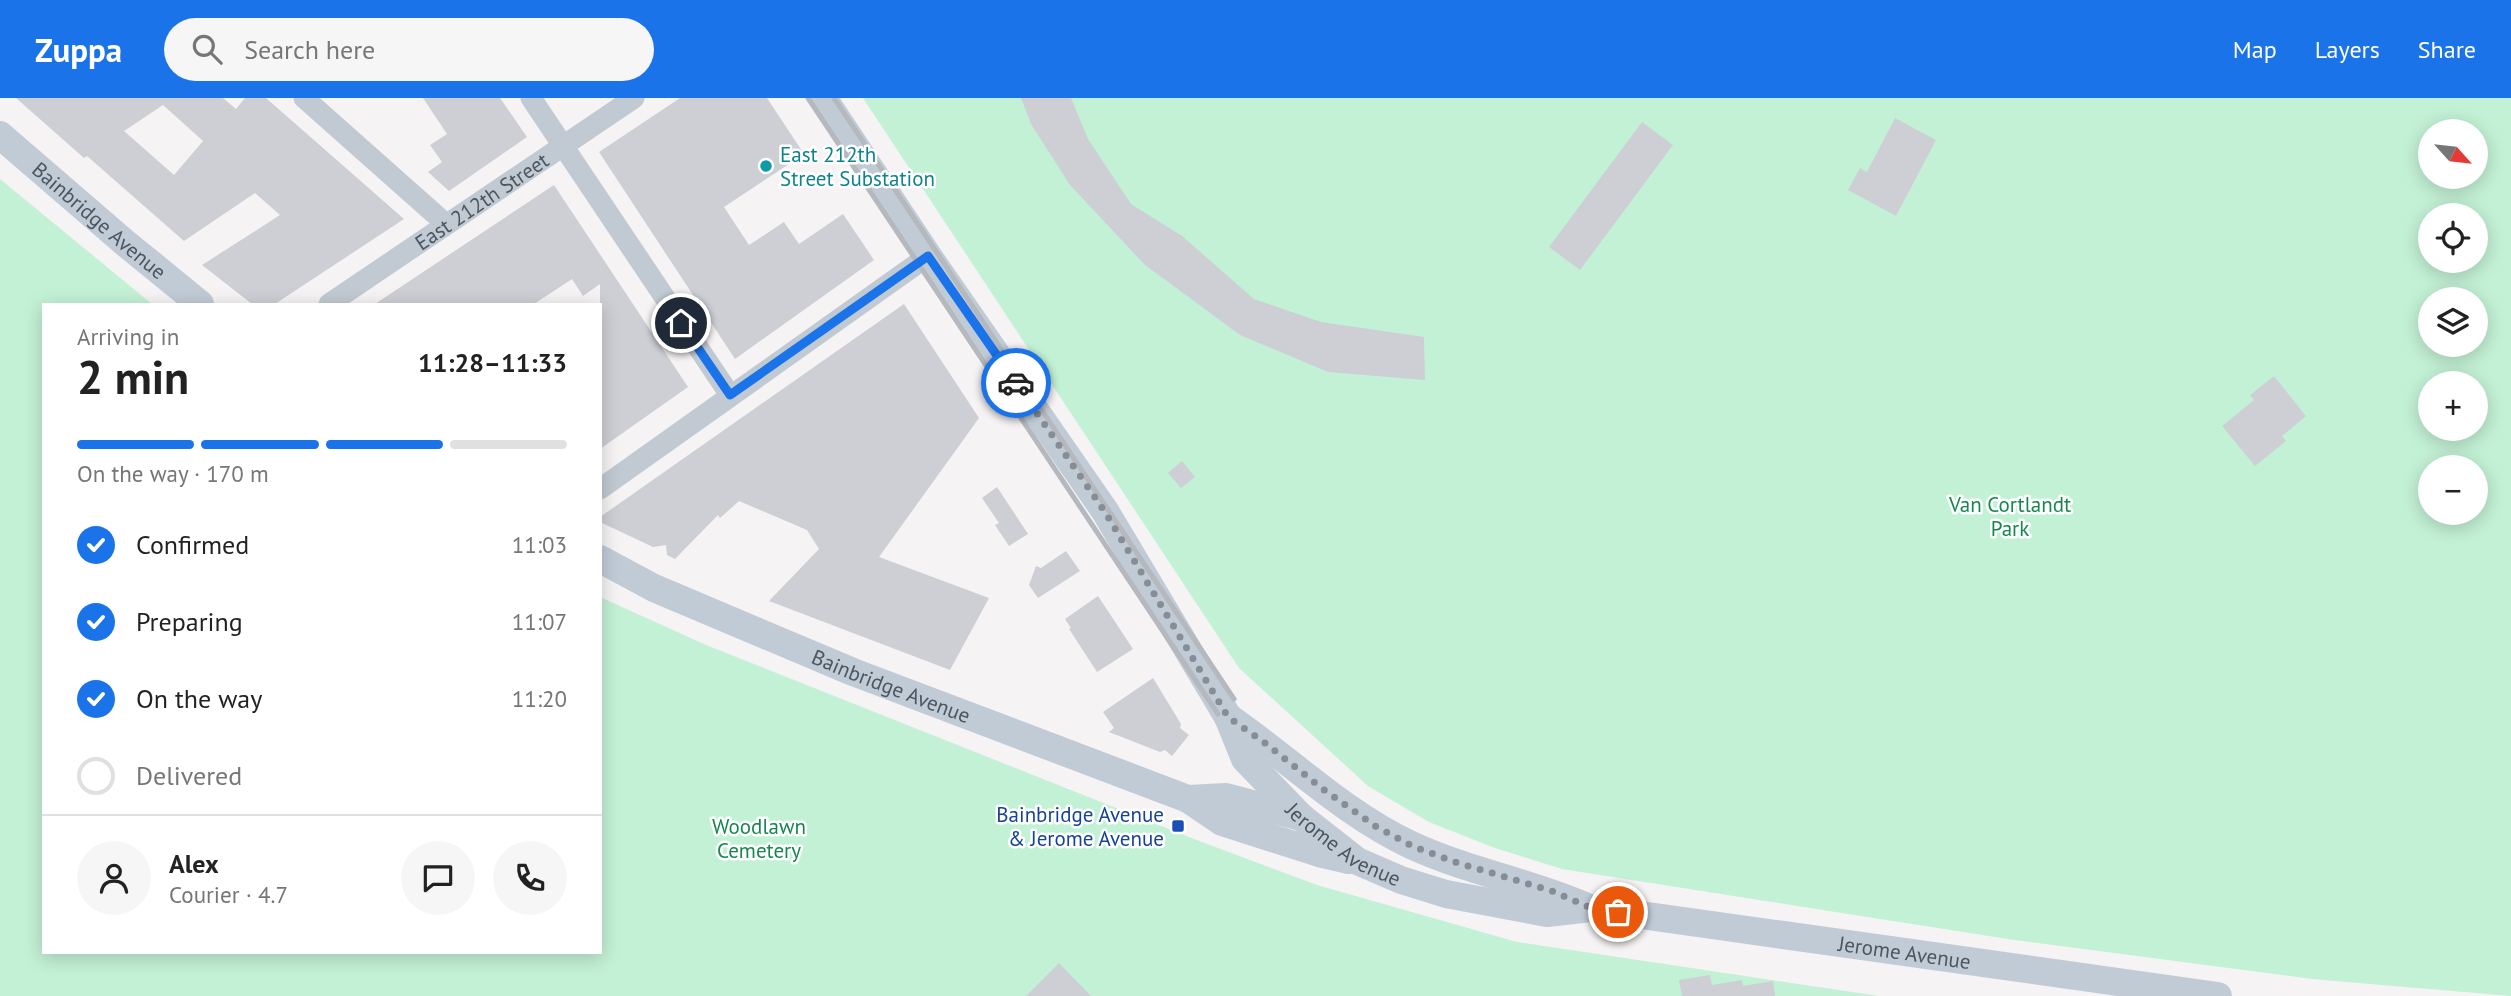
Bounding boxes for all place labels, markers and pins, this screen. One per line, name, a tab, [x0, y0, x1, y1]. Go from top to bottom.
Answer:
place label: East 212th Street Substation	[780, 141, 935, 192]
marker: East 212th Street Substation	[758, 158, 774, 174]
pin	[651, 293, 711, 353]
place label: Bainbridge Avenue & Jerome Avenue	[996, 801, 1164, 852]
marker: Bainbridge Avenue & Jerome Avenue	[1170, 818, 1186, 834]
pin	[1588, 882, 1648, 942]

